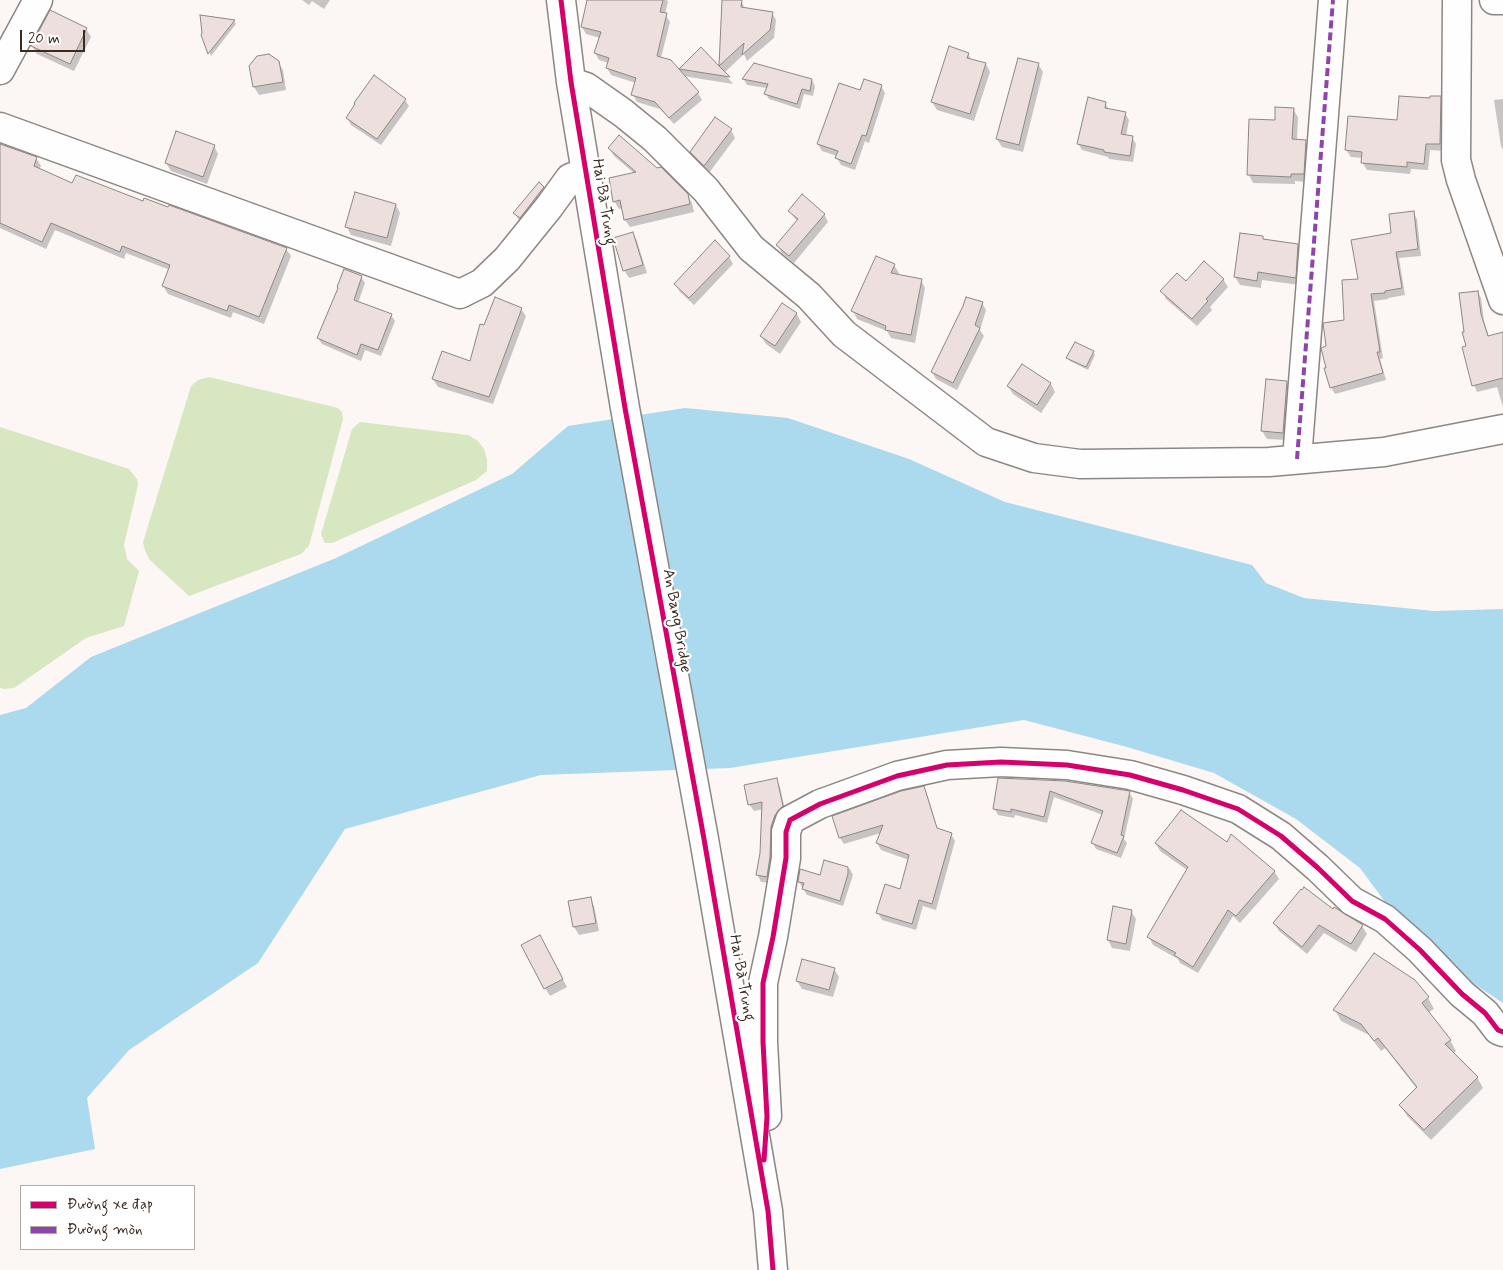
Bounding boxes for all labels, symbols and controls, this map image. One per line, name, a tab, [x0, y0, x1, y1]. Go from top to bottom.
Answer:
scale bar	[22, 20, 88, 52]
text: 20 m	[28, 29, 60, 49]
street label: Hai Bà Trưng	[587, 157, 619, 247]
street label: An Bang Bridge	[657, 568, 695, 674]
street label: Hai Bà Trưng	[724, 933, 758, 1023]
legend	[20, 1185, 195, 1250]
text: Đường xe đạp	[67, 1195, 153, 1215]
text: Đường mòn	[67, 1220, 143, 1240]

